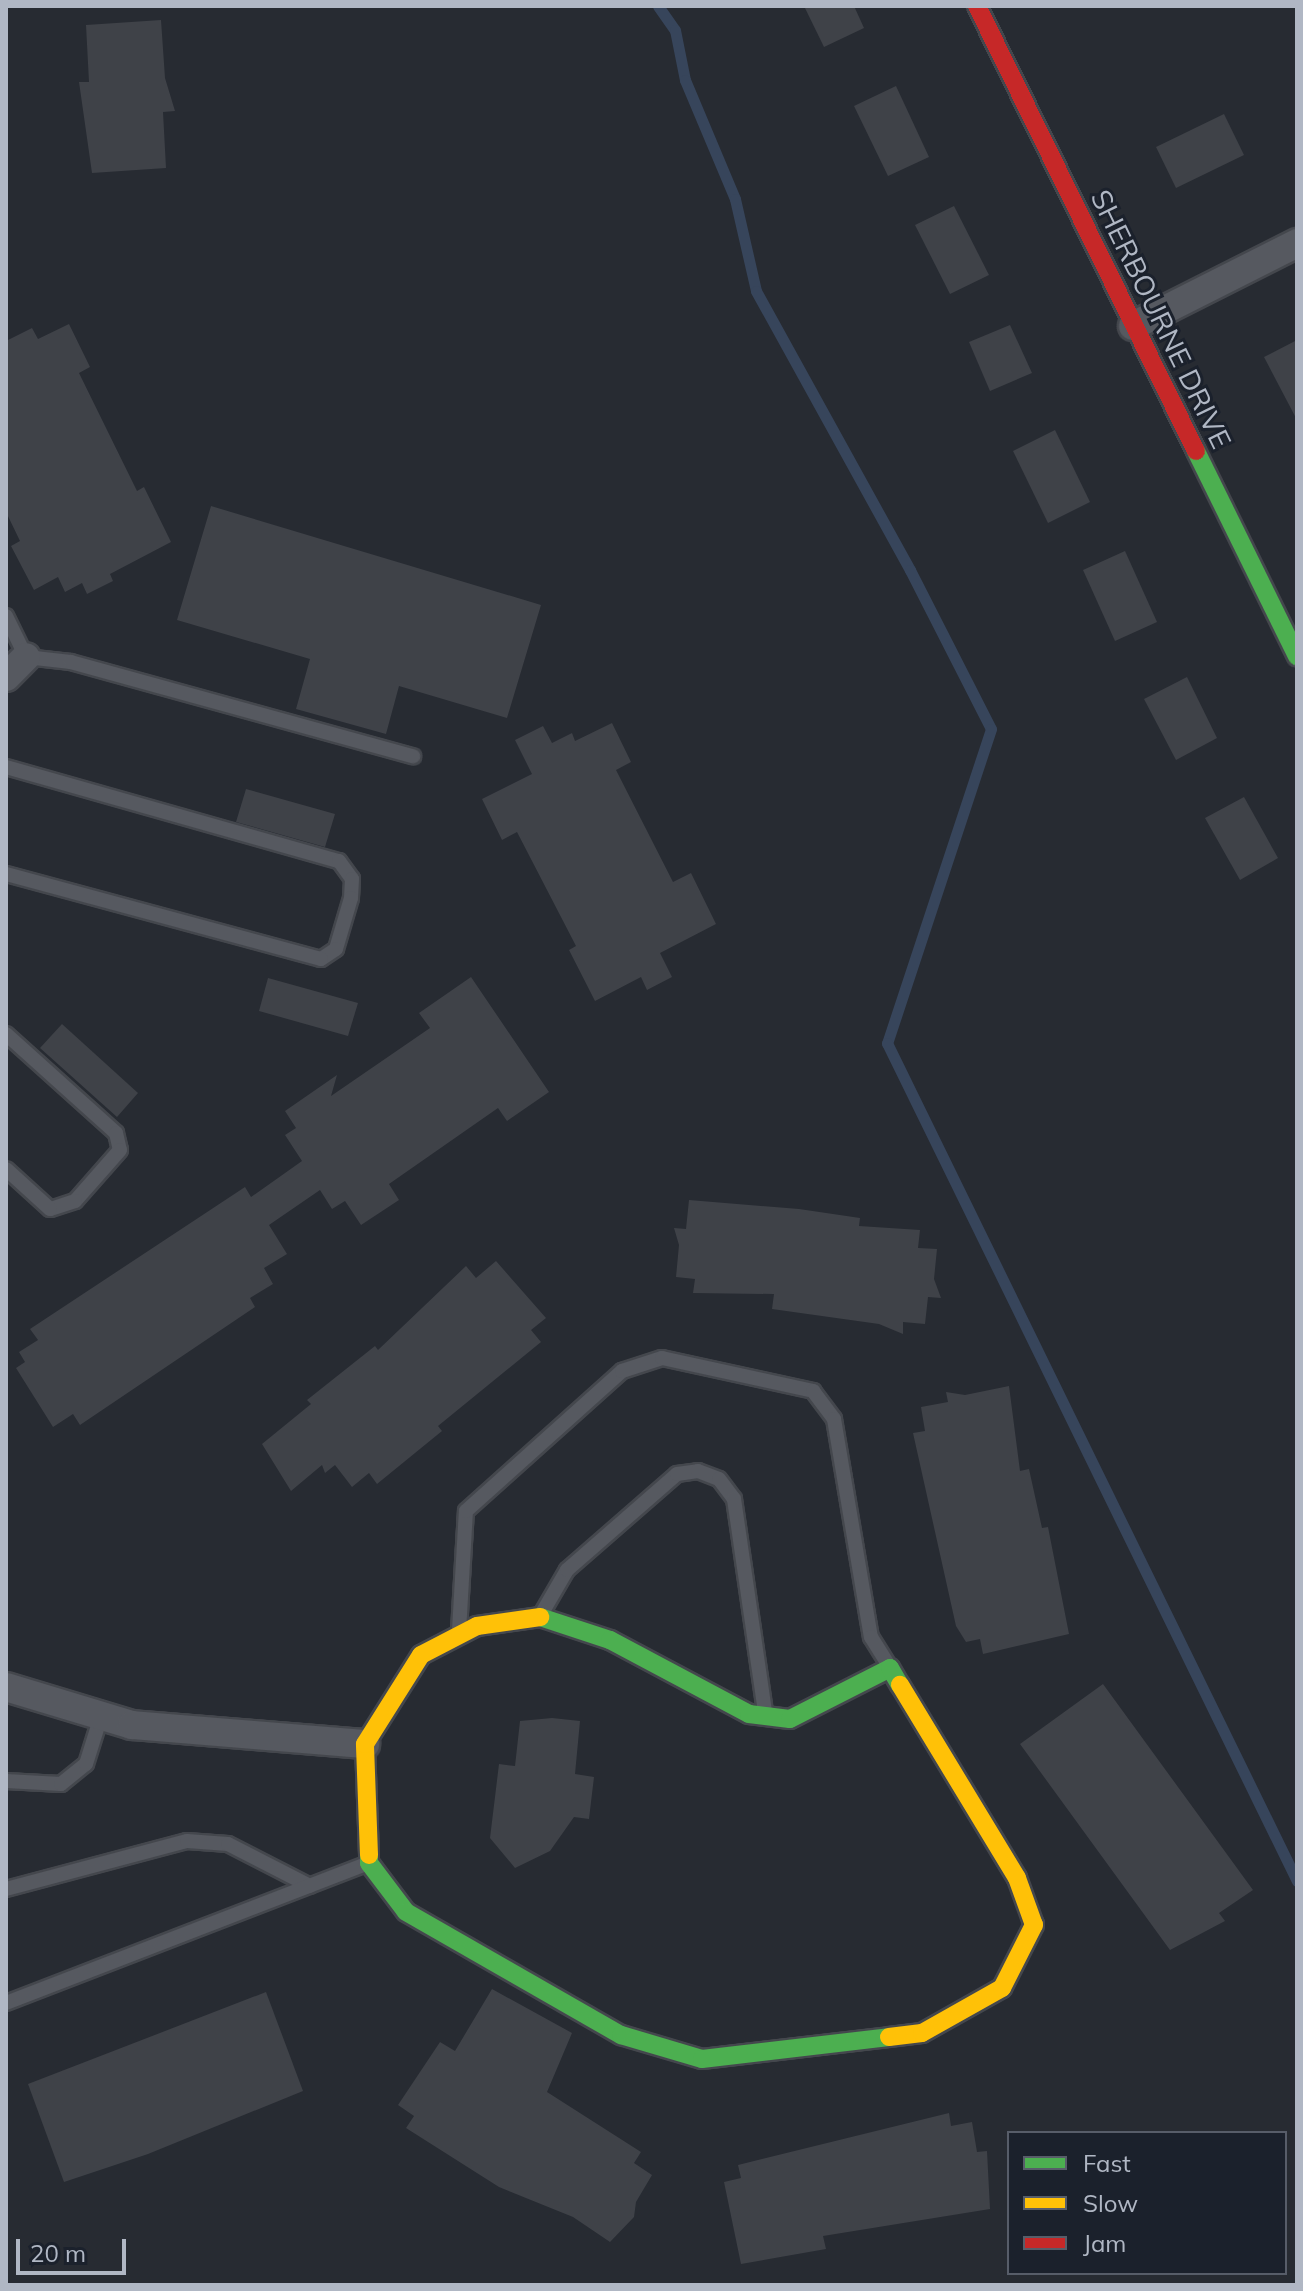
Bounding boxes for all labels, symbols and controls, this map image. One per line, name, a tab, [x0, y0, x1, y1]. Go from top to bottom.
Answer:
street label: SHERBOURNE DRIVE	[1084, 184, 1238, 454]
legend	[1007, 2131, 1287, 2275]
text: Fast	[1083, 2148, 1131, 2178]
text: Slow	[1083, 2188, 1138, 2218]
scale bar	[20, 2223, 130, 2273]
text: Jam	[1083, 2228, 1126, 2258]
text: 20 m	[30, 2238, 86, 2268]

